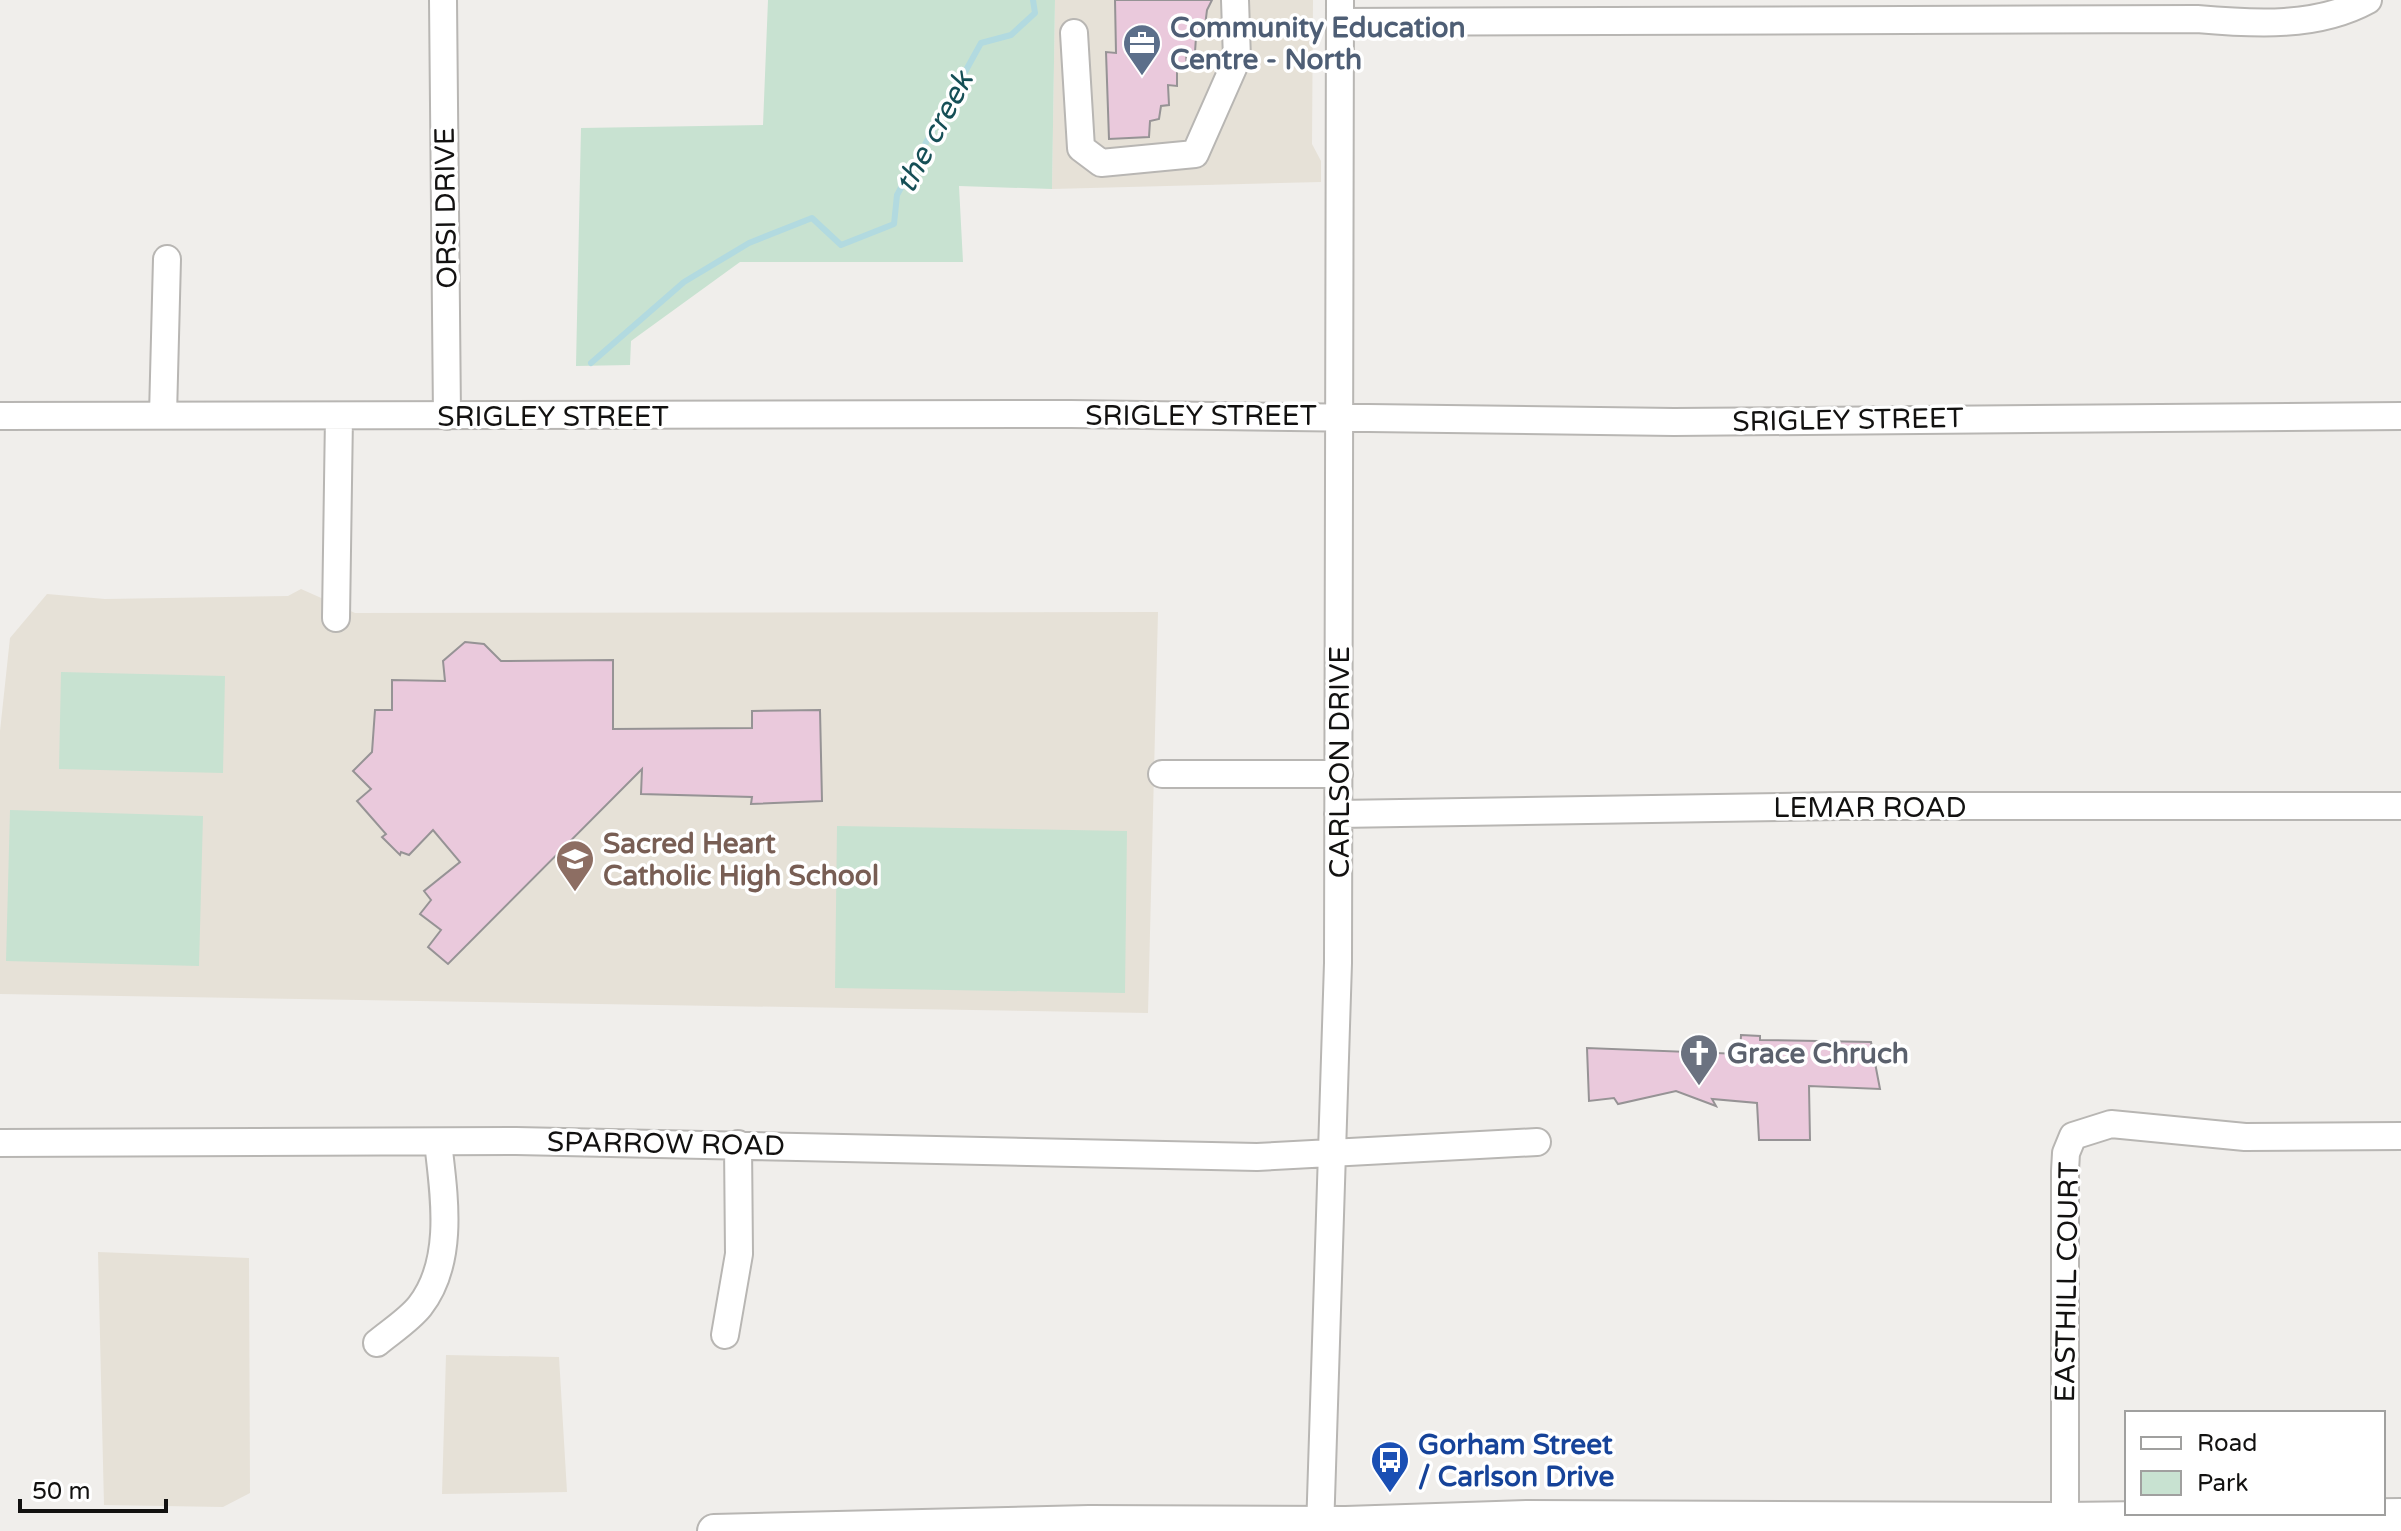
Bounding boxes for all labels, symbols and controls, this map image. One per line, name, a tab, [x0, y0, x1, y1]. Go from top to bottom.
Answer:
place label: Community Education Centre - North	[1170, 11, 1466, 77]
office icon: Community Education Centre - North	[1121, 22, 1163, 77]
water label: the creek	[887, 63, 983, 199]
street label: ORSI DRIVE	[428, 127, 464, 289]
street label: SRIGLEY STREET	[1085, 399, 1317, 433]
street label: SRIGLEY STREET	[437, 400, 669, 434]
street label: SRIGLEY STREET	[1732, 401, 1964, 439]
street label: CARLSON DRIVE	[1323, 646, 1357, 878]
street label: LEMAR ROAD	[1773, 791, 1967, 825]
place label: Sacred Heart Catholic High School	[603, 827, 879, 893]
school or university icon: Sacred Heart Catholic High School	[554, 838, 596, 893]
church icon: Grace Chruch	[1678, 1032, 1720, 1087]
place label: Grace Chruch	[1727, 1037, 1909, 1071]
street label: SPARROW ROAD	[547, 1125, 785, 1163]
street label: EASTHILL COURT	[2048, 1161, 2086, 1403]
legend	[2125, 1411, 2385, 1515]
place label: Gorham Street / Carlson Drive	[1418, 1428, 1614, 1494]
text: Road	[2197, 1429, 2257, 1458]
bus stop icon: Gorham Street / Carlson Drive	[1369, 1439, 1411, 1494]
scale bar	[20, 1463, 166, 1513]
text: Park	[2197, 1469, 2248, 1498]
text: 50 m	[32, 1477, 90, 1506]

